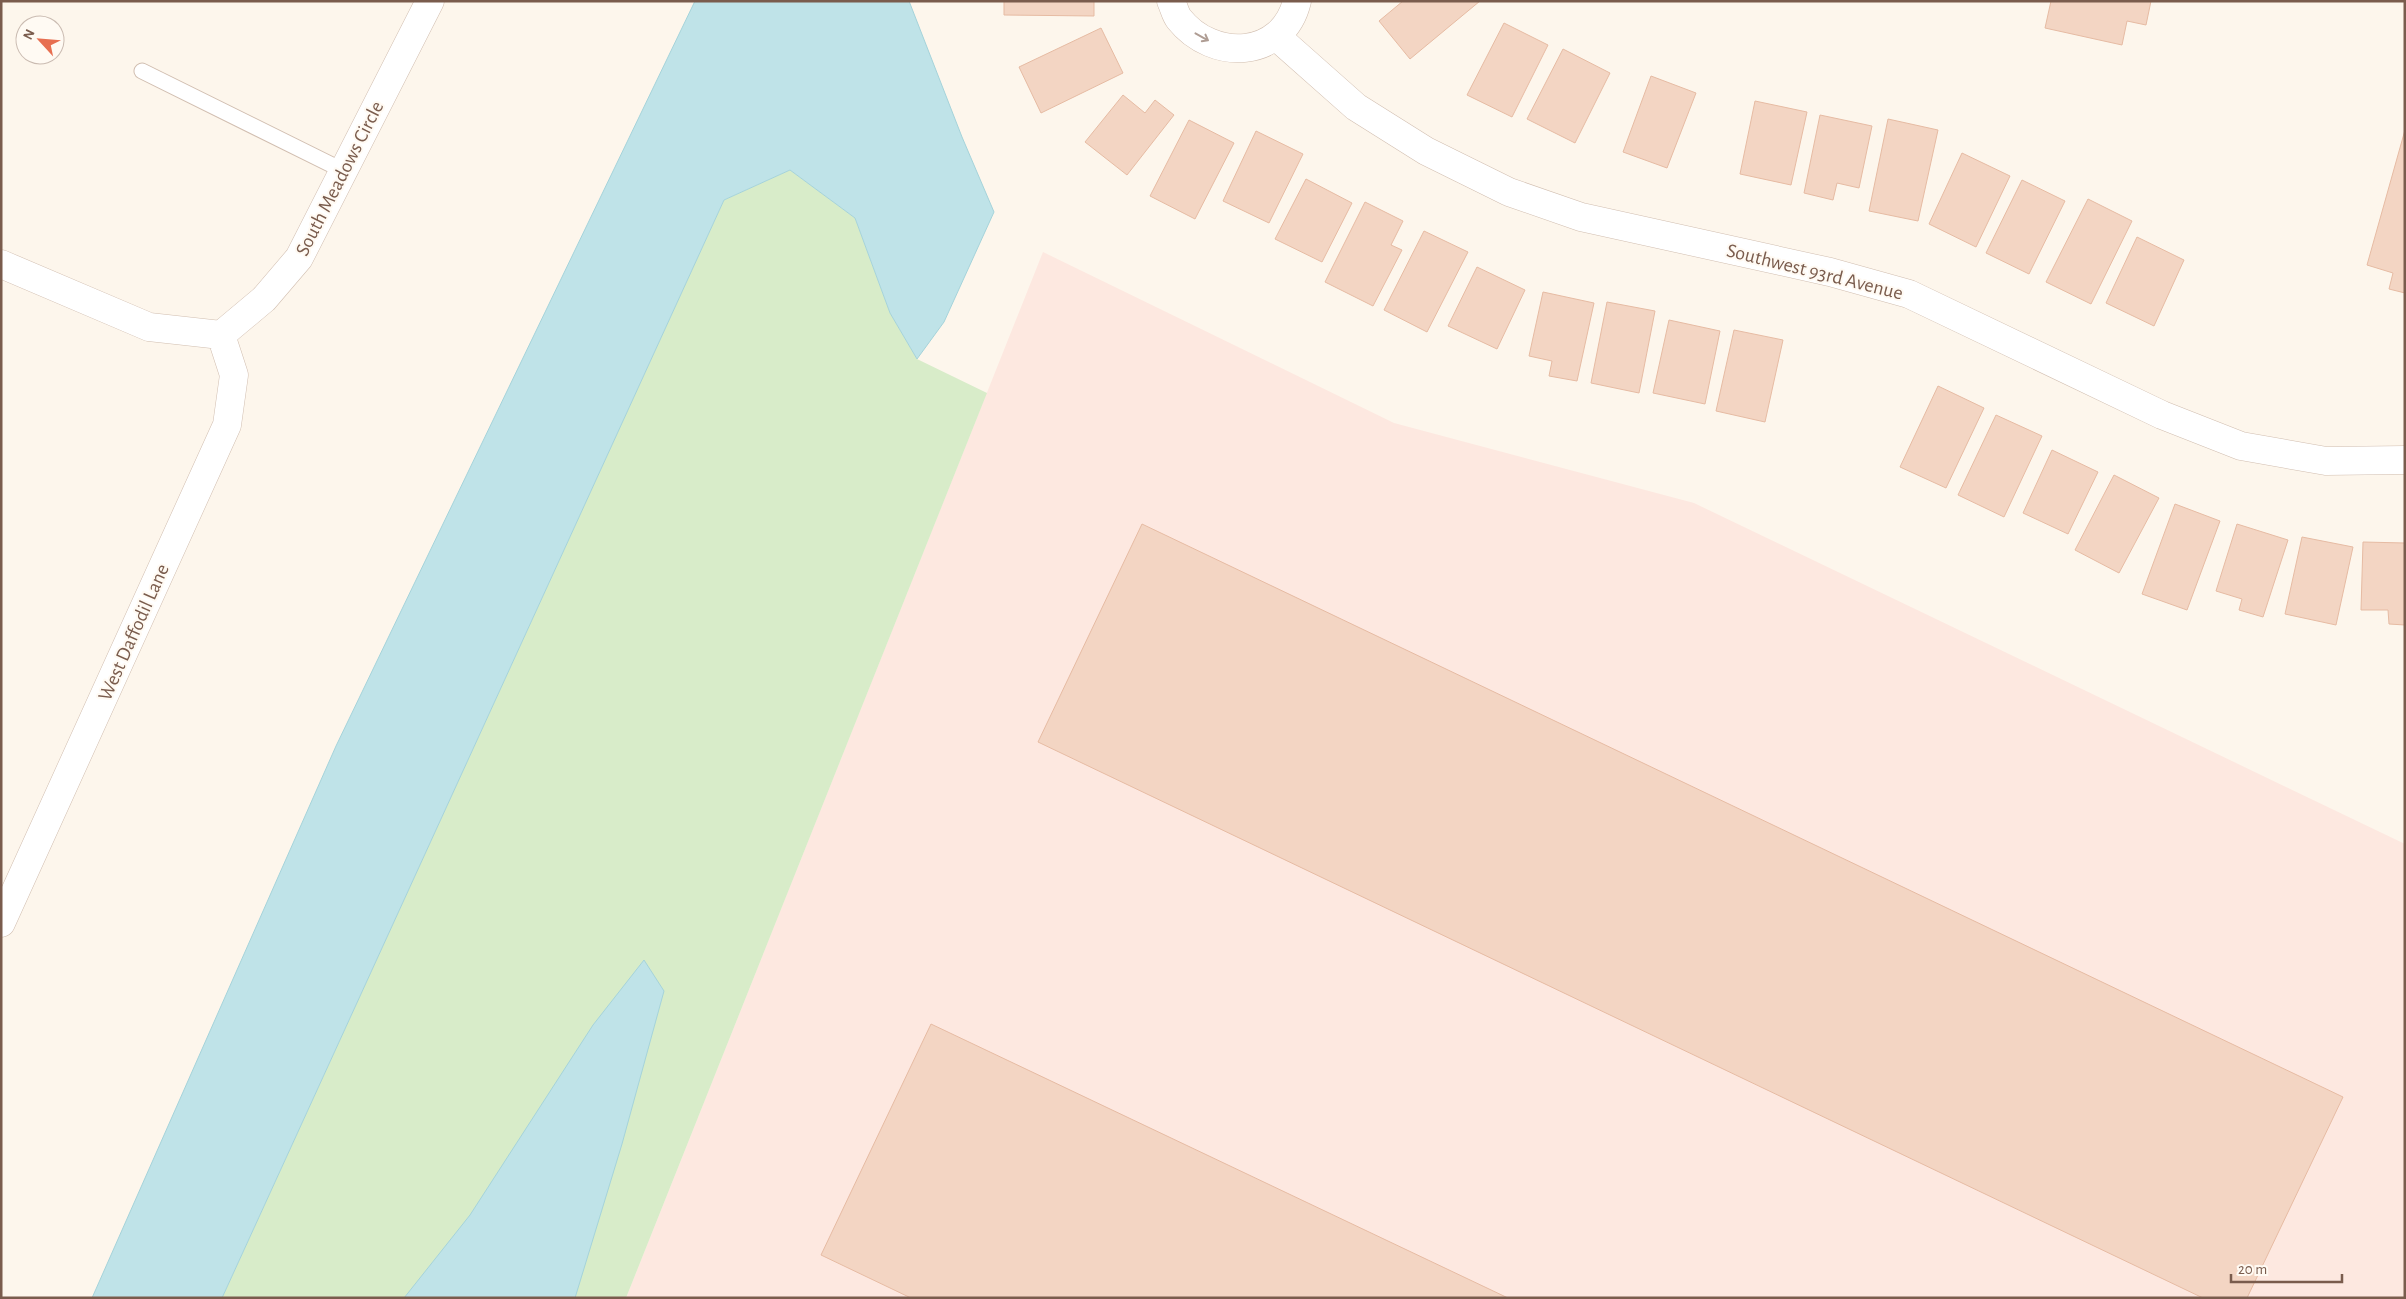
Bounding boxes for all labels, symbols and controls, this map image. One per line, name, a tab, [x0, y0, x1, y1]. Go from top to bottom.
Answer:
north arrow	[15, 15, 65, 65]
text: N	[21, 27, 38, 42]
one-way arrow	[1194, 32, 1209, 42]
street label: South Meadows Circle	[292, 98, 388, 259]
street label: Southwest 93rd Avenue	[1725, 240, 1905, 304]
street label: West Daffodil Lane	[95, 561, 173, 704]
scale bar	[2231, 1252, 2342, 1284]
text: 20 m	[2238, 1262, 2267, 1277]

